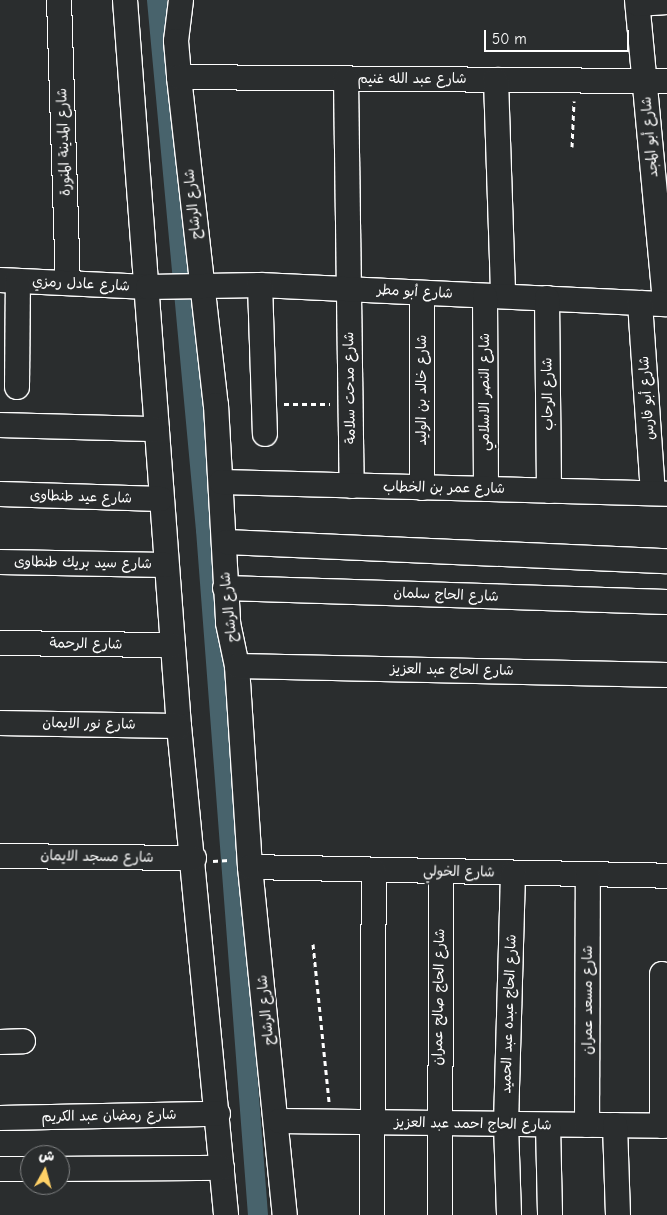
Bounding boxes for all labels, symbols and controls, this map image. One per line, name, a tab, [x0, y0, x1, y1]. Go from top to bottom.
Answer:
scale bar	[487, 20, 632, 52]
text: 50 m	[492, 30, 527, 48]
street label: شارع عبد الله غنيم	[357, 71, 467, 87]
street label: شارع المدينة المنورة	[54, 88, 74, 196]
street label: شارع أبو المجد	[638, 96, 662, 178]
street label: شارع الرشاح	[181, 168, 205, 240]
street label: شارع عادل رمزي	[32, 273, 130, 295]
street label: شارع أبو مطر	[377, 282, 453, 302]
street label: شارع مدحت سلامة	[341, 332, 359, 444]
street label: شارع النصر الاسلامي	[477, 333, 493, 451]
street label: شارع خالد بن الوليد	[414, 335, 430, 445]
street label: شارع أبو فارس	[636, 355, 658, 441]
street label: شارع الرحاب	[539, 357, 557, 431]
street label: شارع عمر بن الخطاب	[383, 479, 505, 497]
street label: شارع عيد طنطاوى	[30, 487, 132, 507]
street label: شارع سيد بريك طنطاوى	[14, 553, 152, 573]
street label: شارع الرشاح	[217, 571, 241, 643]
street label: شارع الحاج سلمان	[393, 585, 499, 605]
street label: شارع الرحمة	[49, 635, 123, 653]
street label: شارع الحاج عبد العزيز	[390, 661, 514, 679]
street label: شارع نور الايمان	[42, 715, 136, 733]
street label: شارع مسجد الايمان	[40, 848, 154, 866]
street label: شارع الخولي	[423, 863, 495, 881]
street label: شارع الحاج صالح عمران	[429, 928, 449, 1066]
street label: شارع الحاج عبده عبد الحميد	[498, 934, 520, 1094]
street label: شارع مسعد عمران	[580, 945, 596, 1055]
street label: شارع الرشاح	[254, 974, 278, 1046]
street label: شارع رمضان عبد الكريم	[41, 1106, 177, 1126]
street label: شارع الحاج احمد عبد العزيز	[394, 1114, 552, 1134]
north arrow	[20, 1145, 70, 1195]
text: ش	[38, 1146, 55, 1165]

